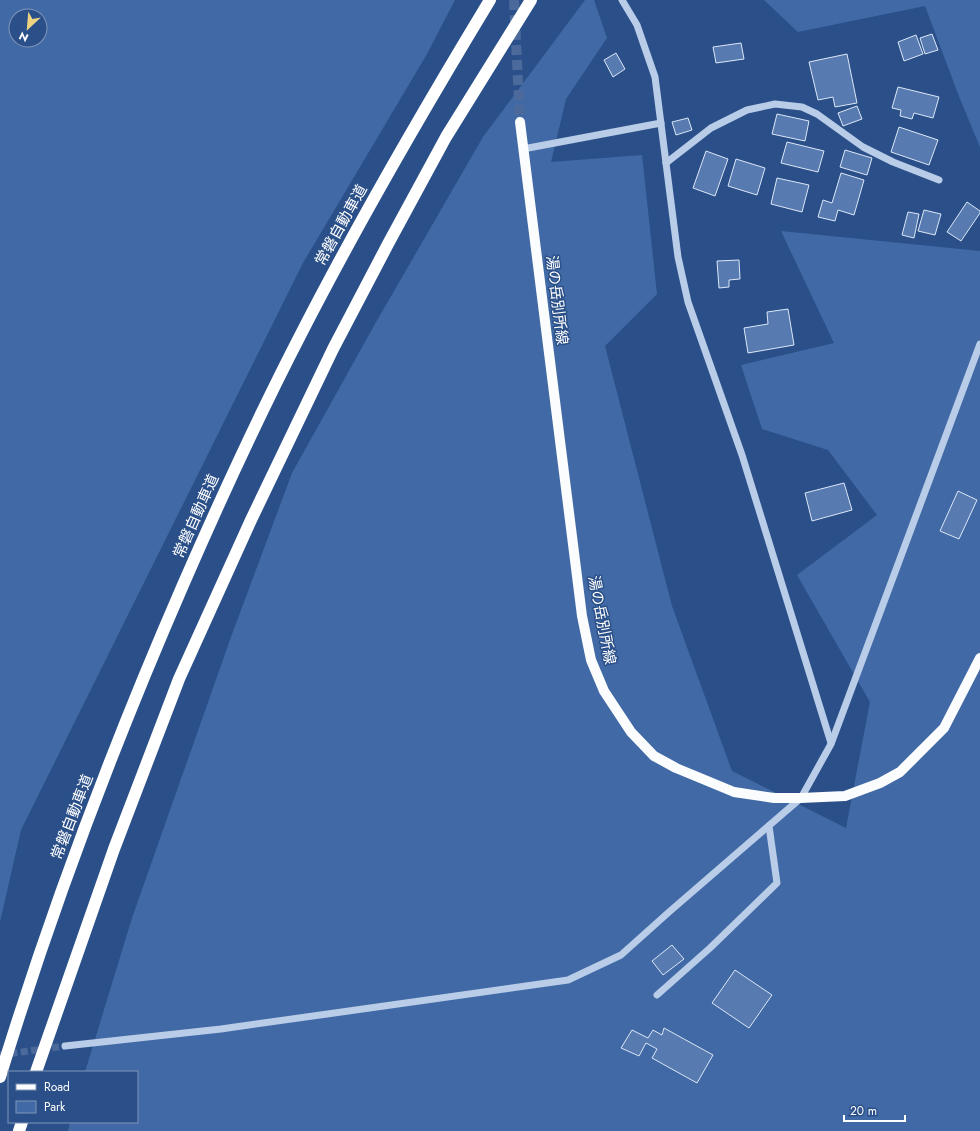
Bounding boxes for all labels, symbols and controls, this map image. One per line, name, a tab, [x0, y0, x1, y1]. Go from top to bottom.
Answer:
north arrow	[8, 8, 48, 48]
text: N	[16, 28, 31, 46]
street label: 常磐自動車道	[310, 180, 372, 270]
street label: 湯の岳別所線	[541, 254, 573, 346]
street label: 常磐自動車道	[168, 470, 224, 562]
street label: 湯の岳別所線	[583, 574, 621, 666]
street label: 常磐自動車道	[46, 771, 98, 863]
legend	[8, 1071, 138, 1123]
text: Road	[44, 1078, 70, 1096]
scale bar	[844, 1097, 905, 1123]
text: Park	[44, 1098, 66, 1116]
text: 20 m	[850, 1102, 877, 1120]

